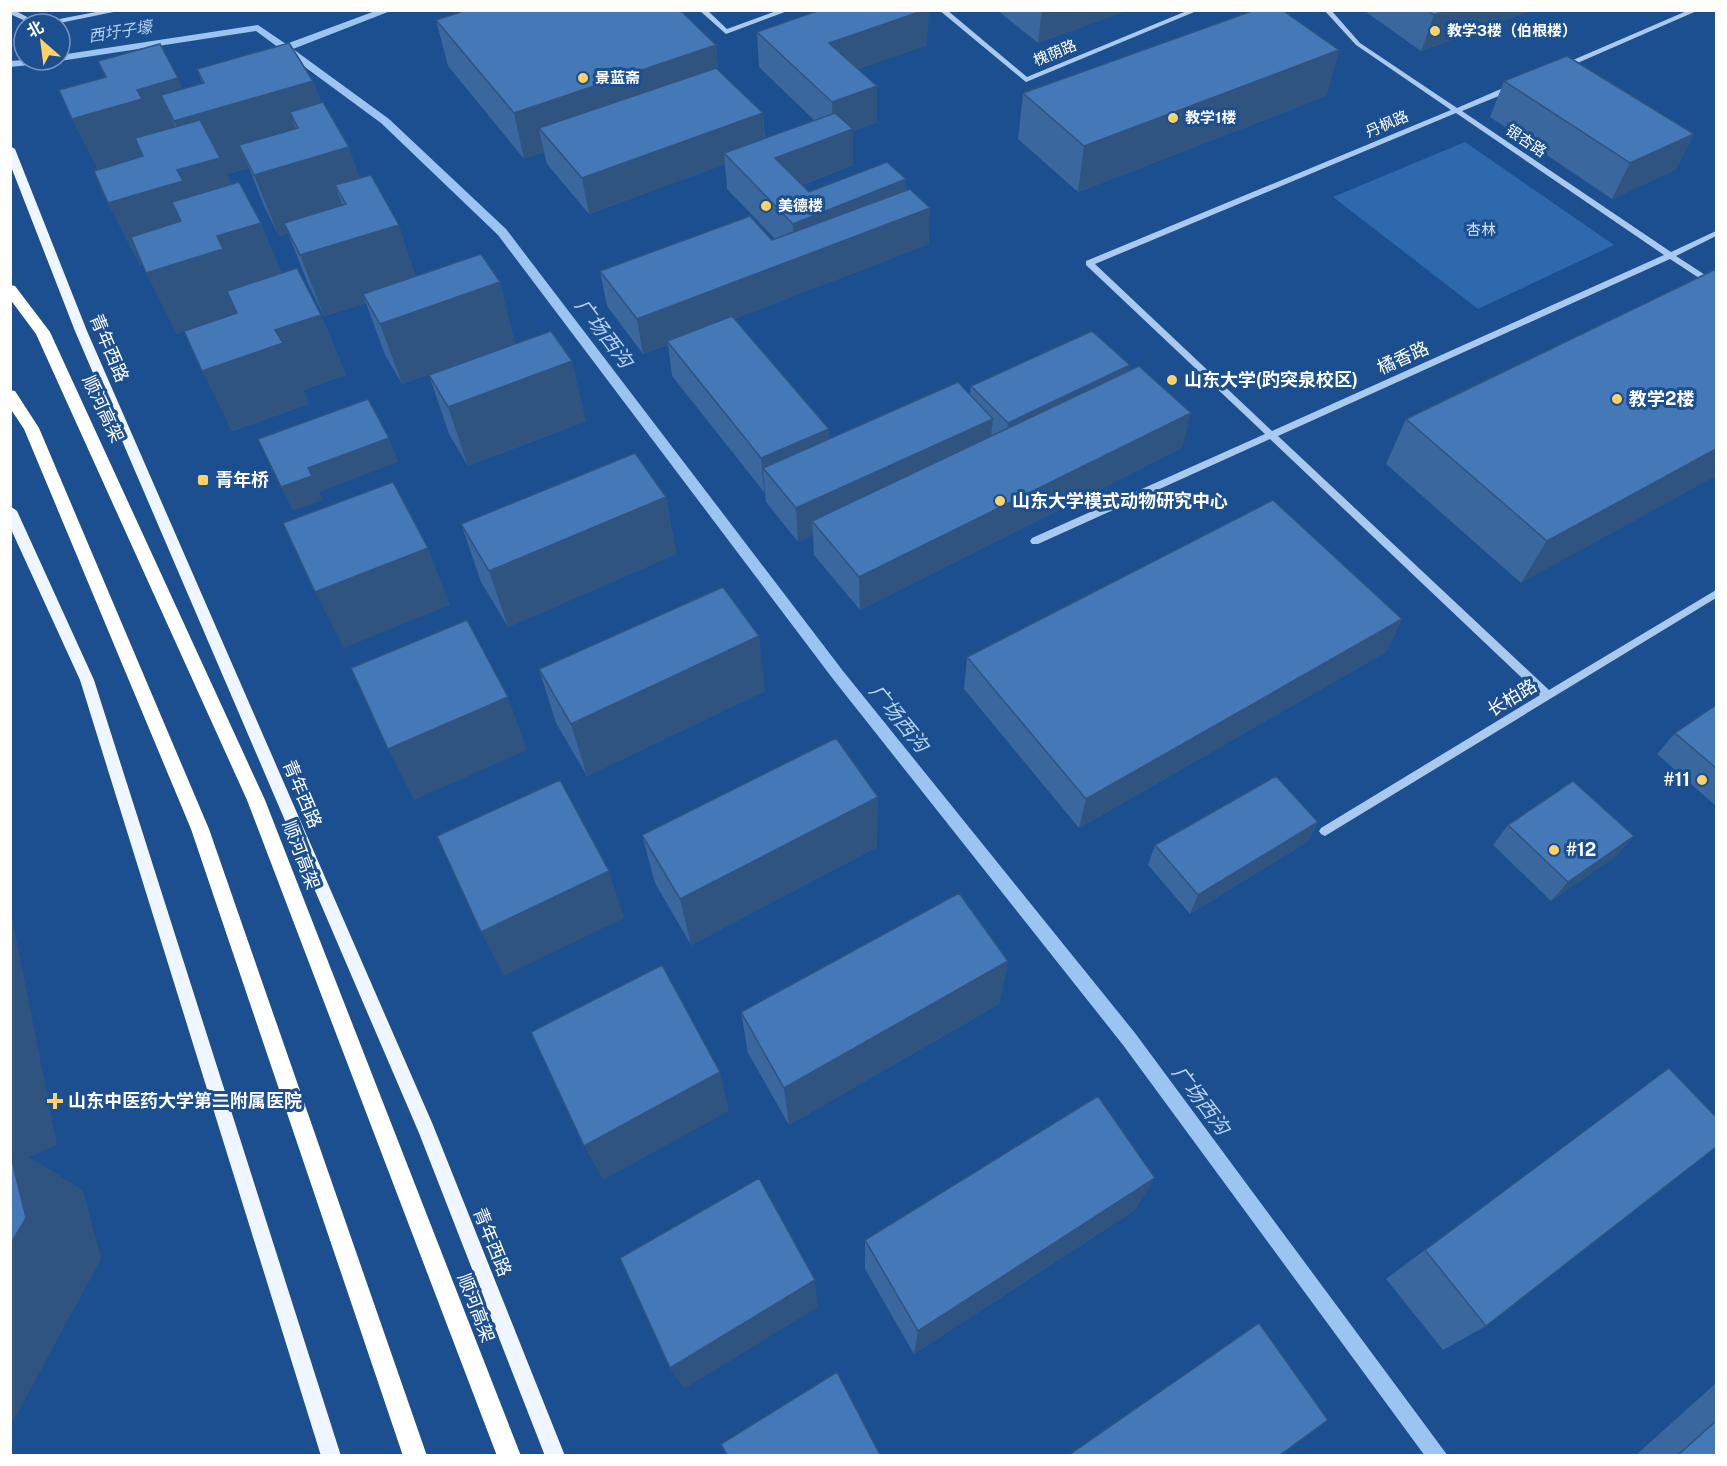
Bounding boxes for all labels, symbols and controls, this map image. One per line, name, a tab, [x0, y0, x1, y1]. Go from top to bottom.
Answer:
north arrow	[12, 12, 72, 72]
text: 北	[24, 17, 47, 41]
water label: 西圩子壕	[87, 17, 156, 46]
place label: 教学3楼（伯根楼）	[1447, 22, 1577, 39]
marker: 教学3楼（伯根楼）	[1428, 24, 1442, 38]
street label: 槐荫路	[1031, 36, 1079, 69]
place label: 景蓝斋	[595, 69, 640, 86]
marker: 景蓝斋	[576, 71, 590, 85]
street label: 丹枫路	[1363, 107, 1411, 140]
place label: 教学1楼	[1185, 109, 1236, 126]
marker: 教学1楼	[1166, 111, 1180, 125]
street label: 银杏路	[1503, 121, 1550, 160]
place label: 美德楼	[778, 197, 823, 214]
marker: 美德楼	[759, 199, 773, 213]
park label: 杏林	[1466, 221, 1496, 238]
water label: 广场西沟	[570, 294, 639, 374]
street label: 青年西路	[86, 311, 133, 385]
street label: 橘香路	[1374, 337, 1432, 378]
place label: 山东大学(趵突泉校区)	[1184, 369, 1358, 390]
street label: 顺河高架	[79, 372, 128, 446]
marker: 山东大学(趵突泉校区)	[1165, 373, 1179, 387]
place label: 教学2楼	[1629, 388, 1694, 409]
marker: 教学2楼	[1610, 392, 1624, 406]
place label: 青年桥	[215, 469, 269, 490]
marker: 青年桥	[196, 473, 210, 487]
place label: 山东大学模式动物研究中心	[1012, 490, 1228, 511]
marker: 山东大学模式动物研究中心	[993, 494, 1007, 508]
street label: 长柏路	[1483, 675, 1540, 720]
water label: 广场西沟	[865, 679, 935, 758]
street label: 青年西路	[279, 757, 326, 831]
place label: #11	[1664, 769, 1690, 790]
marker: #11	[1695, 773, 1709, 787]
street label: 顺河高架	[279, 817, 324, 892]
place label: #12	[1566, 839, 1596, 860]
marker: #12	[1547, 843, 1561, 857]
water label: 广场西沟	[1167, 1061, 1236, 1141]
place label: 山东中医药大学第二附属医院	[68, 1090, 302, 1111]
marker: 山东中医药大学第二附属医院	[46, 1092, 64, 1110]
street label: 青年西路	[469, 1205, 516, 1279]
street label: 顺河高架	[454, 1270, 499, 1345]

